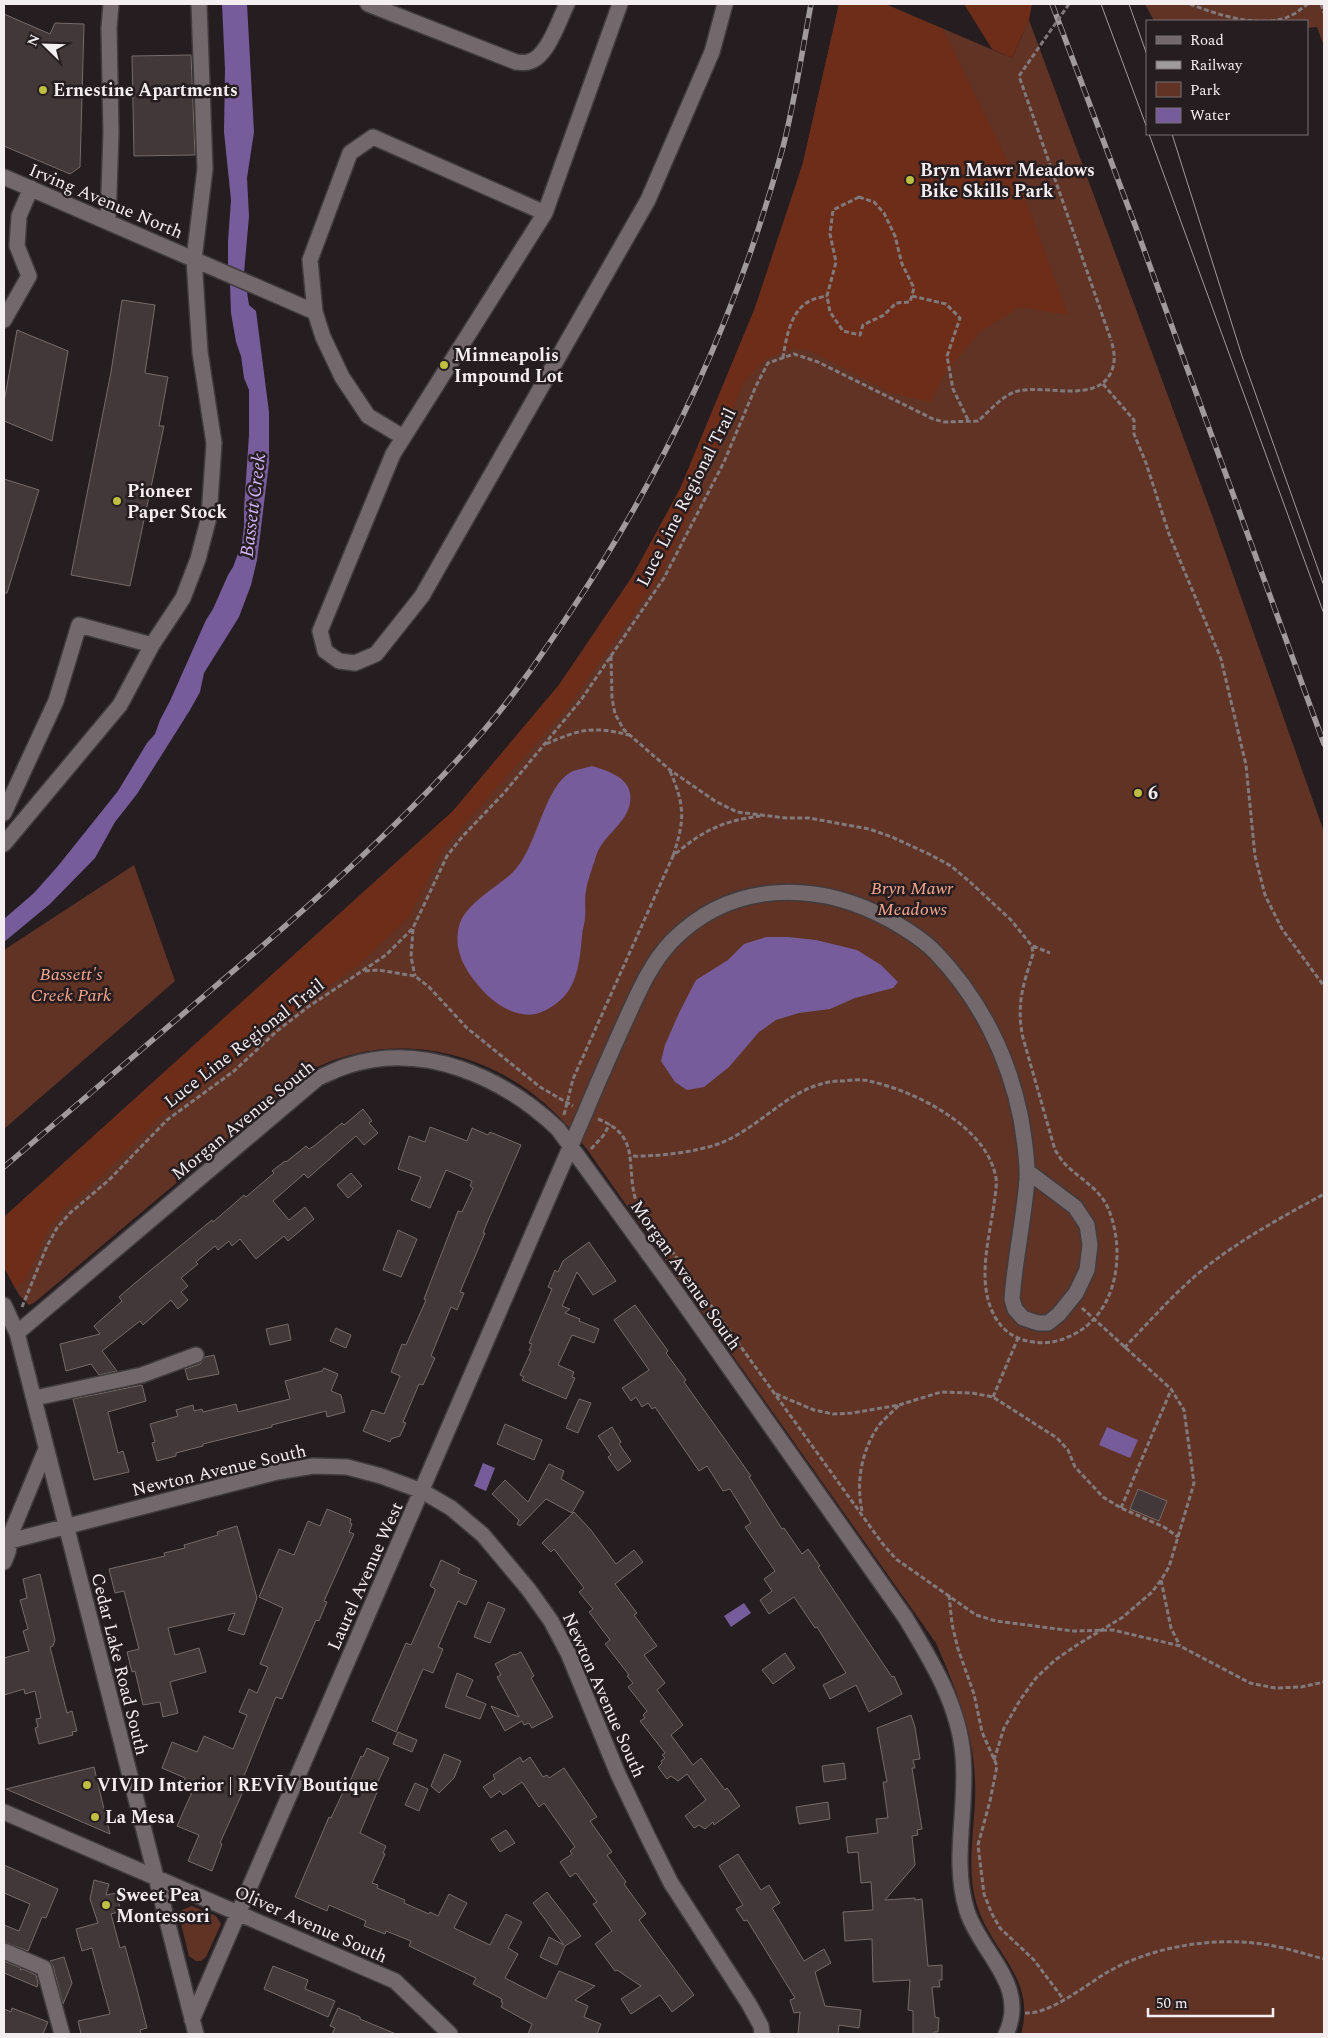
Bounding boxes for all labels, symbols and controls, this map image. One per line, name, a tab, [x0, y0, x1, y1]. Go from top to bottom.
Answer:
north arrow	[20, 20, 70, 70]
legend	[1146, 20, 1308, 135]
text: Road	[1190, 29, 1224, 52]
text: N	[22, 31, 45, 49]
text: Railway	[1190, 54, 1243, 77]
place label: Ernestine Apartments	[53, 77, 238, 104]
text: Park	[1190, 79, 1221, 102]
marker: Ernestine Apartments	[37, 84, 49, 96]
text: Water	[1190, 104, 1230, 127]
street label: Irving Avenue North	[25, 157, 187, 246]
place label: Bryn Mawr Meadows Bike Skills Park	[920, 157, 1095, 205]
marker: Bryn Mawr Meadows Bike Skills Park	[904, 174, 916, 186]
place label: Minneapolis Impound Lot	[454, 342, 564, 390]
marker: Minneapolis Impound Lot	[438, 359, 450, 371]
street label: Luce Line Regional Trail	[630, 403, 743, 591]
water label: Bassett Creek	[233, 451, 274, 559]
place label: Pioneer Paper Stock	[127, 478, 227, 526]
marker: Pioneer Paper Stock	[111, 495, 123, 507]
place label: 6	[1148, 780, 1158, 807]
marker: 6	[1132, 787, 1144, 799]
park label: Bryn Mawr Meadows	[871, 875, 954, 923]
park label: Bassett's Creek Park	[31, 961, 112, 1009]
street label: Luce Line Regional Trail	[158, 972, 330, 1115]
street label: Morgan Avenue South	[166, 1054, 321, 1187]
street label: Morgan Avenue South	[623, 1195, 748, 1356]
street label: Newton Avenue South	[129, 1437, 309, 1504]
street label: Laurel Avenue West	[321, 1498, 410, 1655]
street label: Cedar Lake Road South	[84, 1570, 155, 1758]
street label: Newton Avenue South	[555, 1608, 652, 1782]
place label: VIVID Interior | REVĪV Boutique	[97, 1772, 378, 1799]
marker: VIVID Interior | REVĪV Boutique	[81, 1779, 93, 1791]
place label: La Mesa	[105, 1804, 175, 1831]
marker: La Mesa	[89, 1811, 101, 1823]
street label: Oliver Avenue South	[230, 1879, 392, 1970]
place label: Sweet Pea Montessori	[116, 1882, 210, 1930]
marker: Sweet Pea Montessori	[100, 1899, 112, 1911]
scale bar	[1148, 1986, 1273, 2018]
text: 50 m	[1156, 1992, 1188, 2015]

